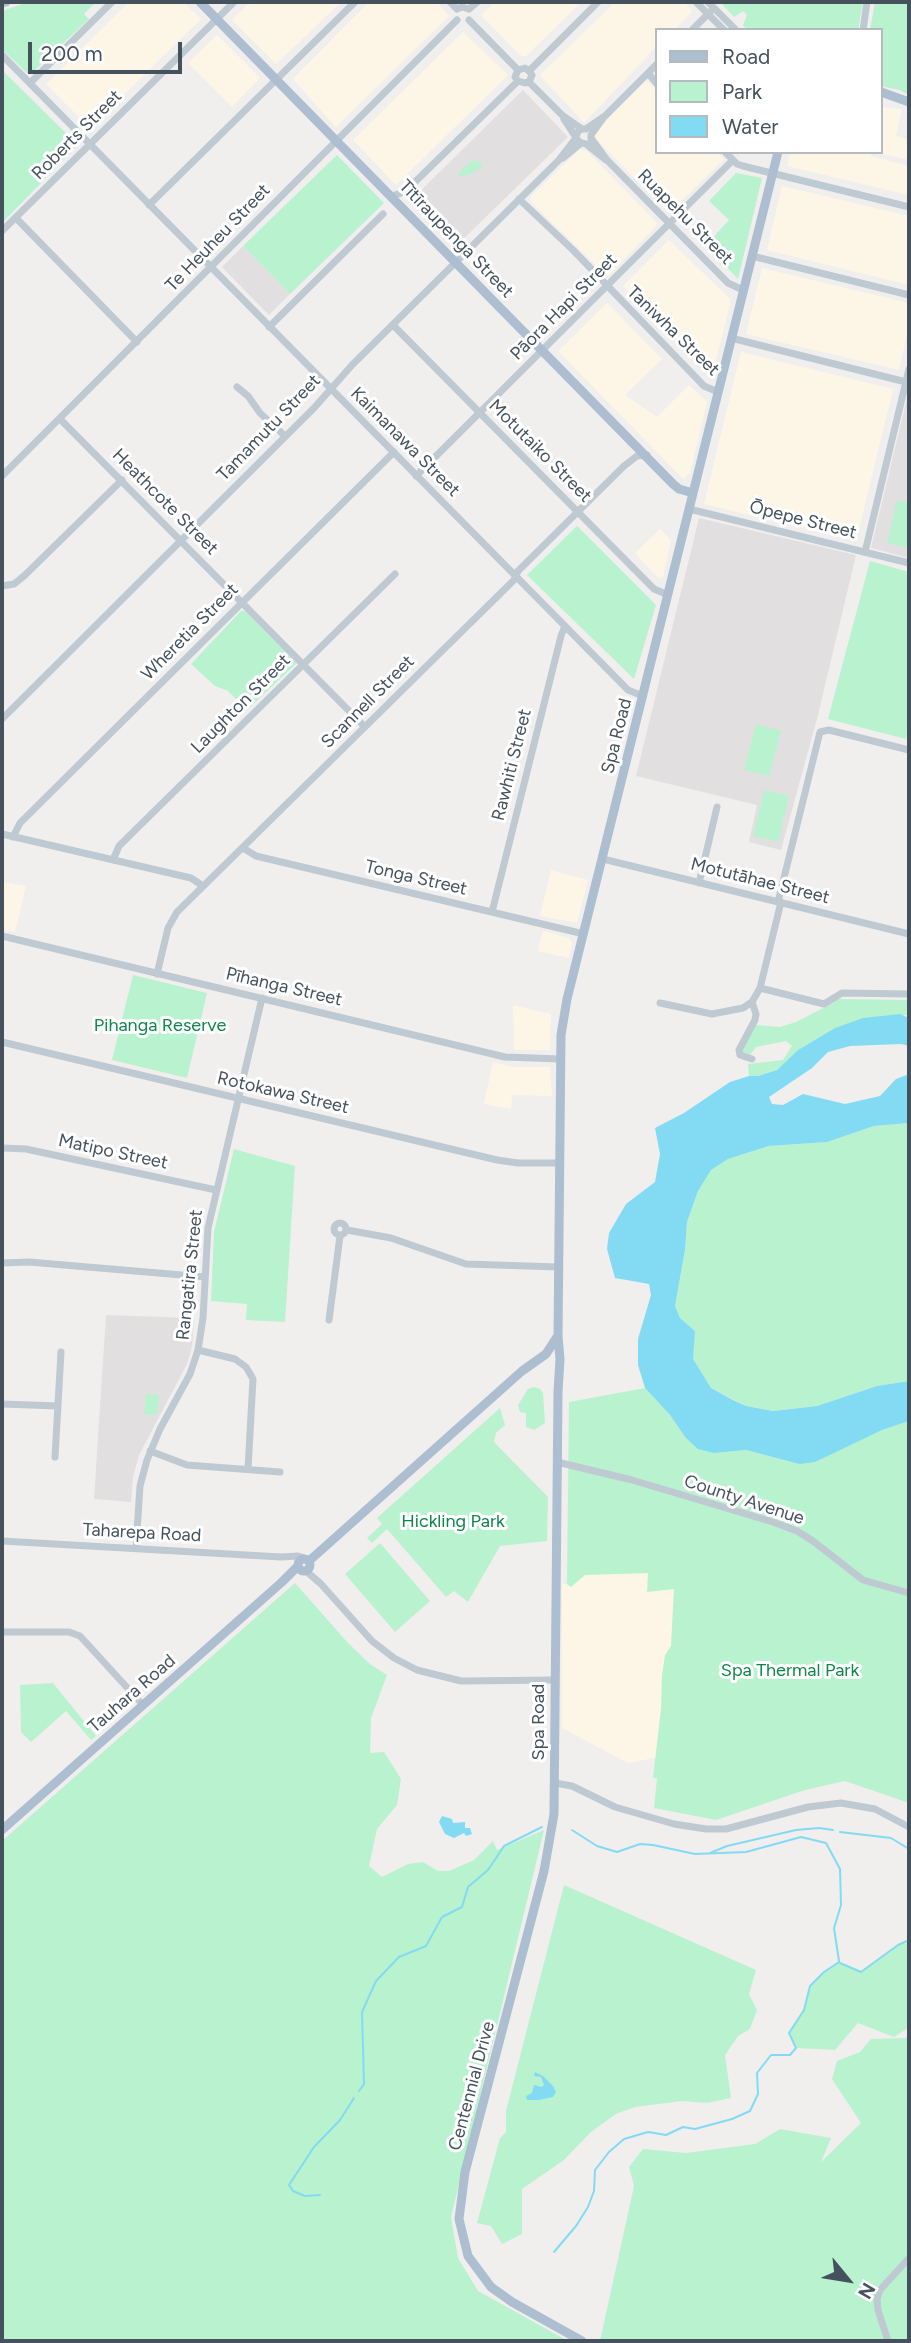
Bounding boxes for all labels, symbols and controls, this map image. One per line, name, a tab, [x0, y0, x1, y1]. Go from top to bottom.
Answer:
scale bar	[32, 28, 186, 72]
legend	[656, 28, 883, 154]
text: 200 m	[41, 41, 103, 66]
text: Road	[722, 44, 770, 69]
text: Park	[722, 79, 762, 104]
street label: Roberts Street	[28, 86, 126, 184]
text: Water	[722, 114, 778, 139]
street label: Ruapehu Street	[633, 165, 737, 269]
street label: Tītīraupenga Street	[394, 176, 518, 302]
street label: Te Heuheu Street	[161, 180, 275, 296]
street label: Pāora Hapi Street	[506, 249, 622, 365]
street label: Taniwha Street	[622, 281, 724, 381]
street label: Tamamutu Street	[213, 370, 325, 486]
street label: Kaimanawa Street	[346, 383, 464, 501]
street label: Motutaiko Street	[484, 395, 596, 507]
street label: Heathcote Street	[108, 445, 222, 559]
street label: Ōpepe Street	[747, 496, 859, 544]
street label: Wheretia Street	[137, 579, 243, 685]
street label: Laughton Street	[187, 650, 295, 758]
street label: Scannell Street	[317, 651, 419, 753]
street label: Spa Road	[597, 696, 637, 776]
street label: Rawhiti Street	[488, 707, 536, 823]
street label: Motutāhae Street	[688, 853, 832, 909]
street label: Tonga Street	[363, 856, 469, 900]
street label: Pīhanga Street	[224, 963, 344, 1011]
park label: Pihanga Reserve	[94, 1015, 226, 1037]
street label: Rotokawa Street	[215, 1067, 351, 1119]
street label: Matipo Street	[56, 1130, 170, 1174]
street label: Rangatira Street	[172, 1209, 208, 1341]
street label: County Avenue	[681, 1470, 807, 1530]
park label: Hickling Park	[401, 1511, 505, 1533]
street label: Taharepa Road	[82, 1519, 202, 1547]
street label: Tauhara Road	[84, 1650, 180, 1738]
park label: Spa Thermal Park	[721, 1660, 859, 1682]
street label: Spa Road	[528, 1684, 550, 1760]
street label: Centennial Drive	[444, 2019, 500, 2153]
north arrow	[813, 2245, 883, 2315]
text: N	[853, 2279, 880, 2303]

